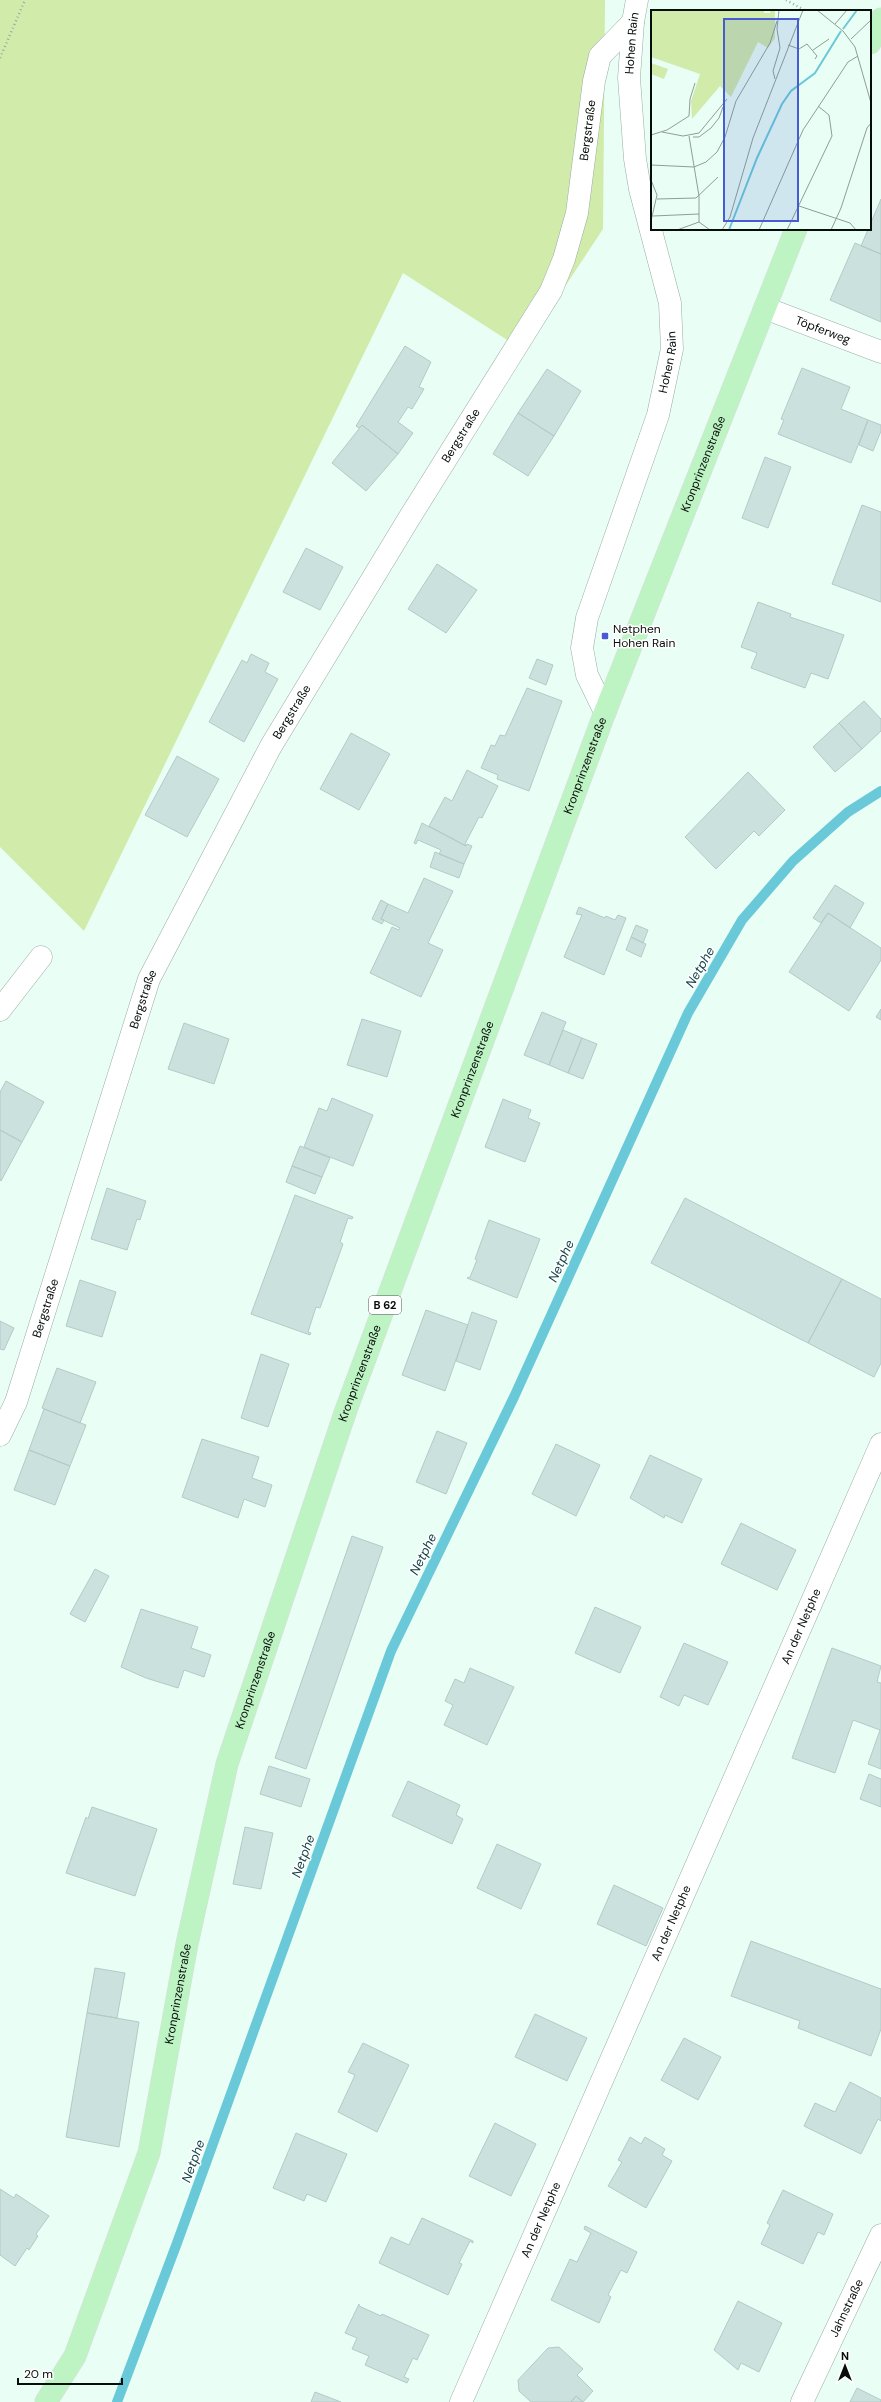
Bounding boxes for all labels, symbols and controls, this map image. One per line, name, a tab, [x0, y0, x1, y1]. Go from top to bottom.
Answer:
inset map	[651, 10, 871, 230]
street label: Hohen Rain	[621, 11, 643, 75]
street label: Bergstraße	[576, 99, 600, 162]
street label: Töpferweg	[793, 312, 853, 348]
street label: Hohen Rain	[655, 331, 680, 394]
street label: Bergstraße	[438, 405, 484, 466]
street label: Kronprinzenstraße	[677, 413, 729, 514]
place label: Netphen Hohen Rain	[613, 621, 675, 651]
marker: Netphen Hohen Rain	[600, 631, 610, 641]
street label: Bergstraße	[269, 681, 314, 742]
street label: Kronprinzenstraße	[560, 715, 610, 816]
water label: Netphe	[682, 944, 718, 990]
street label: Bergstraße	[126, 967, 161, 1031]
street label: Kronprinzenstraße	[447, 1019, 498, 1120]
water label: Netphe	[544, 1237, 578, 1285]
street label: Bergstraße	[29, 1276, 62, 1340]
road number: B 62	[369, 1296, 401, 1314]
street label: Kronprinzenstraße	[335, 1322, 385, 1424]
water label: Netphe	[406, 1530, 440, 1578]
street label: An der Netphe	[778, 1586, 825, 1667]
street label: Kronprinzenstraße	[231, 1629, 279, 1731]
water label: Netphe	[287, 1832, 319, 1880]
street label: An der Netphe	[647, 1883, 695, 1963]
street label: Kronprinzenstraße	[161, 1942, 195, 2046]
water label: Netphe	[177, 2137, 209, 2185]
street label: An der Netphe	[517, 2179, 565, 2260]
street label: Jahnstraße	[826, 2276, 867, 2340]
north arrow	[825, 2346, 865, 2386]
text: N	[841, 2349, 849, 2363]
scale bar	[18, 2360, 122, 2386]
text: 20 m	[24, 2366, 53, 2382]

